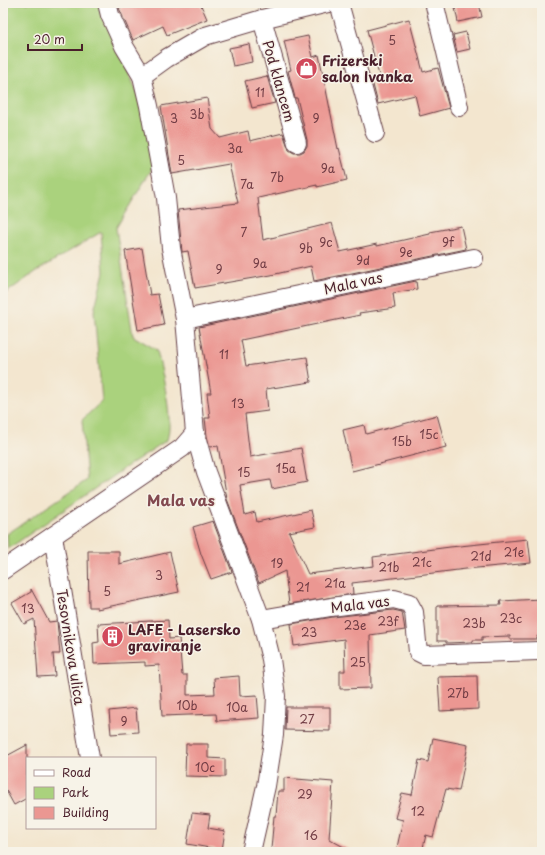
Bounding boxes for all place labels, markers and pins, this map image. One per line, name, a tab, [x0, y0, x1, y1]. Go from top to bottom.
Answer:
place label: Frizerski salon Ivanka	[322, 50, 413, 87]
shop icon: Frizerski salon Ivanka	[293, 55, 319, 81]
place label: LAFE - Lasersko graviranje	[128, 619, 241, 656]
building icon: LAFE - Lasersko graviranje	[100, 624, 126, 650]

